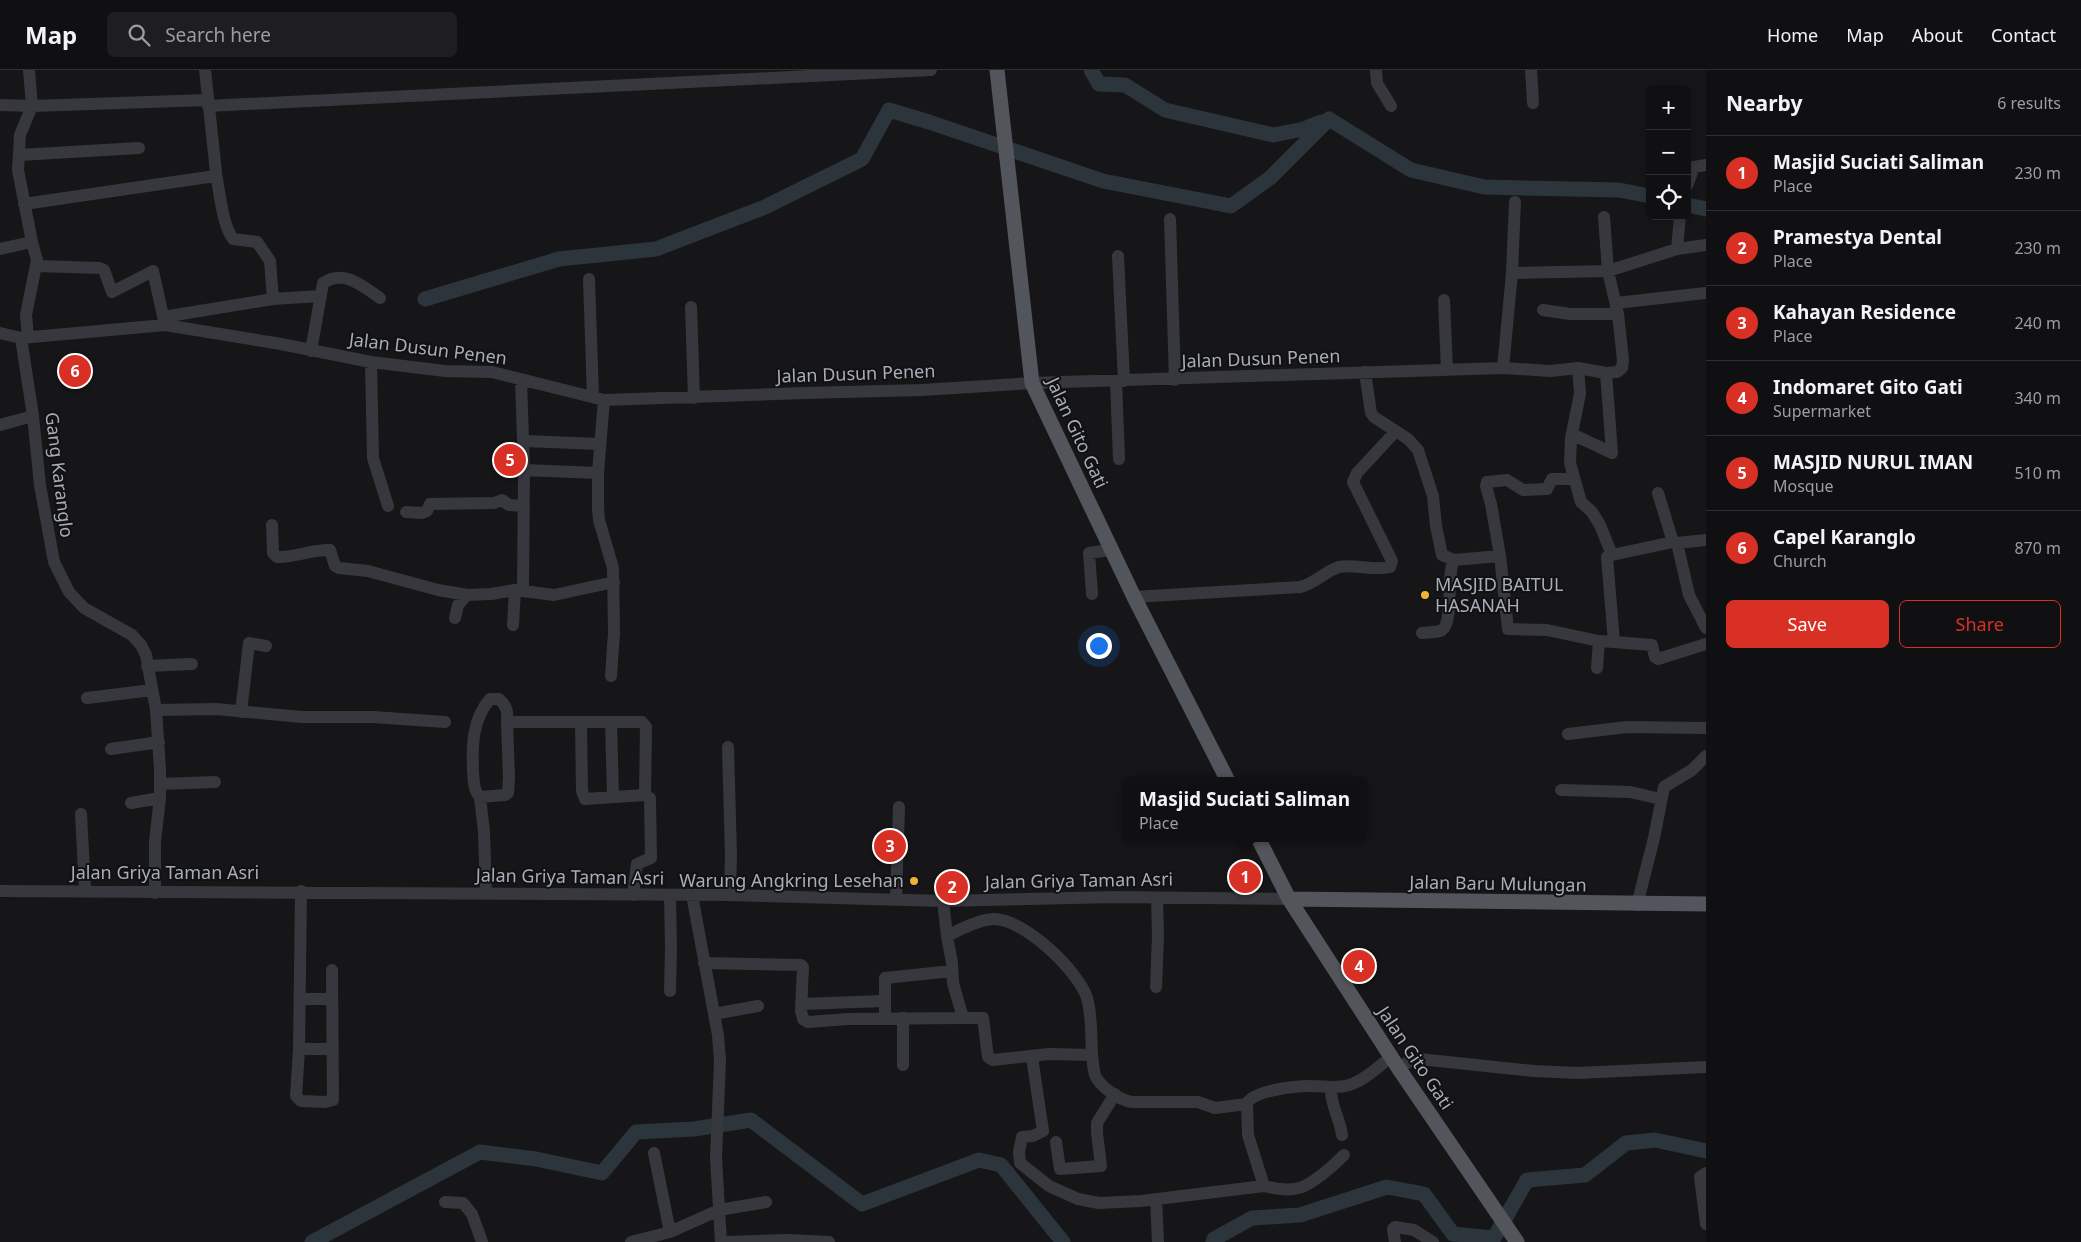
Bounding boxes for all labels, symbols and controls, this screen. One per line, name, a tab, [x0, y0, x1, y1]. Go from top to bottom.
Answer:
search box	[107, 12, 457, 57]
text: Map	[25, 18, 77, 51]
icon: search	[125, 21, 153, 49]
text: Search here	[165, 22, 271, 48]
text: Home	[1767, 23, 1818, 47]
text: Map	[1846, 23, 1884, 47]
text: About	[1912, 23, 1963, 47]
text: Contact	[1991, 23, 2056, 47]
map controls	[1646, 85, 1691, 220]
button: +	[1646, 85, 1691, 130]
text: Nearby	[1726, 89, 1802, 117]
text: 6 results	[1997, 92, 2061, 114]
button: −	[1646, 130, 1691, 175]
text: Masjid Suciati Saliman	[1773, 149, 1984, 175]
text: 1	[1737, 162, 1747, 184]
text: 230 m	[2014, 162, 2061, 184]
button: locate	[1646, 175, 1691, 220]
text: Place	[1773, 175, 1813, 197]
text: Pramestya Dental	[1773, 224, 1942, 250]
text: 2	[1737, 237, 1747, 259]
text: 230 m	[2014, 237, 2061, 259]
text: Place	[1773, 250, 1813, 272]
text: Kahayan Residence	[1773, 299, 1956, 325]
text: 3	[1737, 312, 1747, 334]
text: 240 m	[2014, 312, 2061, 334]
text: Place	[1773, 325, 1813, 347]
street label: Jalan Dusun Penen	[346, 326, 508, 370]
street label: Jalan Dusun Penen	[1179, 343, 1341, 373]
pin: 6	[59, 352, 91, 390]
street label: Jalan Dusun Penen	[774, 358, 936, 388]
street label: Jalan Gito Gati	[1041, 371, 1114, 492]
text: Indomaret Gito Gati	[1773, 374, 1963, 400]
text: 4	[1737, 387, 1747, 409]
text: 340 m	[2014, 387, 2061, 409]
text: Supermarket	[1773, 400, 1871, 422]
street label: Gang Karanglo	[40, 411, 80, 539]
pin: 5	[494, 441, 526, 479]
text: MASJID NURUL IMAN	[1773, 449, 1973, 475]
text: 5	[1737, 462, 1747, 484]
text: 510 m	[2014, 462, 2061, 484]
text: Mosque	[1773, 475, 1834, 497]
text: Capel Karanglo	[1773, 524, 1916, 550]
text: 6	[1737, 537, 1747, 559]
text: 870 m	[2014, 537, 2061, 559]
text: Church	[1773, 550, 1827, 572]
place label: MASJID BAITUL HASANAH	[1435, 572, 1563, 617]
marker: MASJID BAITUL HASANAH	[1419, 589, 1431, 601]
button: Save	[1726, 600, 1889, 648]
button: Share	[1899, 600, 2061, 648]
your location	[1086, 633, 1112, 659]
popup	[1122, 777, 1367, 842]
text: Masjid Suciati Saliman	[1139, 786, 1350, 812]
text: Place	[1139, 812, 1178, 834]
pin: 3	[874, 827, 906, 865]
pin: 1	[1229, 858, 1261, 896]
street label: Jalan Griya Taman Asri	[69, 860, 259, 884]
street label: Jalan Griya Taman Asri	[474, 862, 664, 890]
street label: Jalan Griya Taman Asri	[983, 866, 1173, 894]
place label: Warung Angkring Lesehan	[679, 868, 904, 892]
pin: 2	[936, 868, 968, 906]
street label: Jalan Baru Mulungan	[1407, 869, 1587, 897]
marker: Warung Angkring Lesehan	[908, 875, 920, 887]
pin: 4	[1343, 947, 1375, 985]
street label: Jalan Gito Gati	[1371, 999, 1459, 1114]

